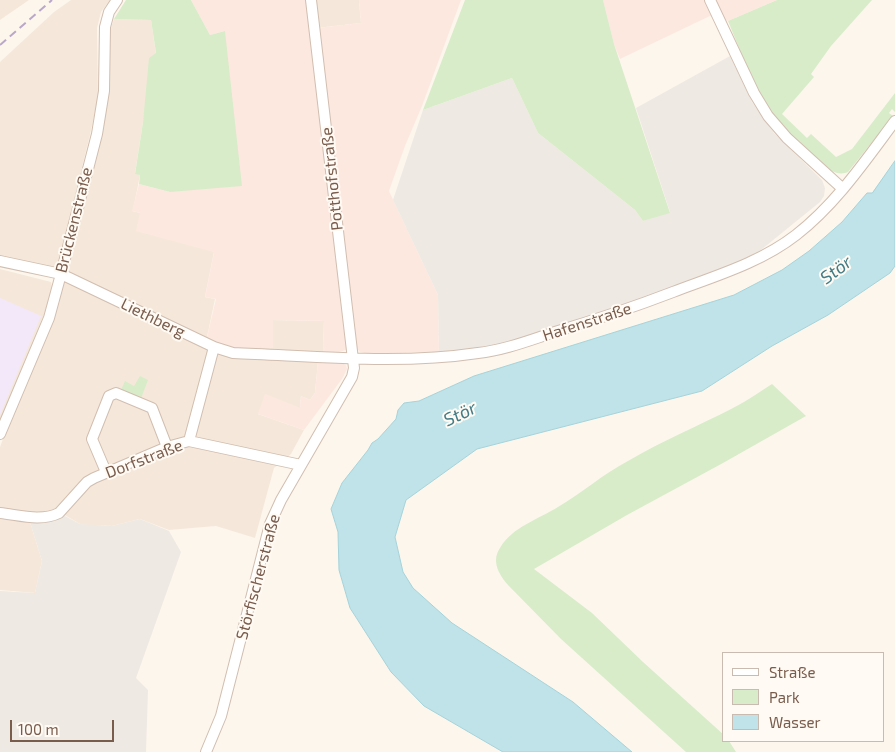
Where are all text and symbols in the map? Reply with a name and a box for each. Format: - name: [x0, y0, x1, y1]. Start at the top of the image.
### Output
- street label: Potthofstraße: [317, 126, 347, 232]
- street label: Brückenstraße: [52, 165, 96, 275]
- water label: Stör: [816, 251, 856, 289]
- street label: Liethberg: [118, 294, 188, 342]
- street label: Hafenstraße: [540, 299, 634, 345]
- water label: Stör: [440, 397, 480, 431]
- street label: Dorfstraße: [103, 436, 185, 482]
- street label: Störfischerstraße: [232, 512, 284, 642]
- legend: [722, 652, 885, 742]
- text: Straße: [769, 663, 815, 681]
- text: Park: [769, 688, 800, 706]
- scale bar: [12, 710, 116, 742]
- text: Wasser: [769, 713, 821, 731]
- text: 100 m: [18, 720, 59, 738]

